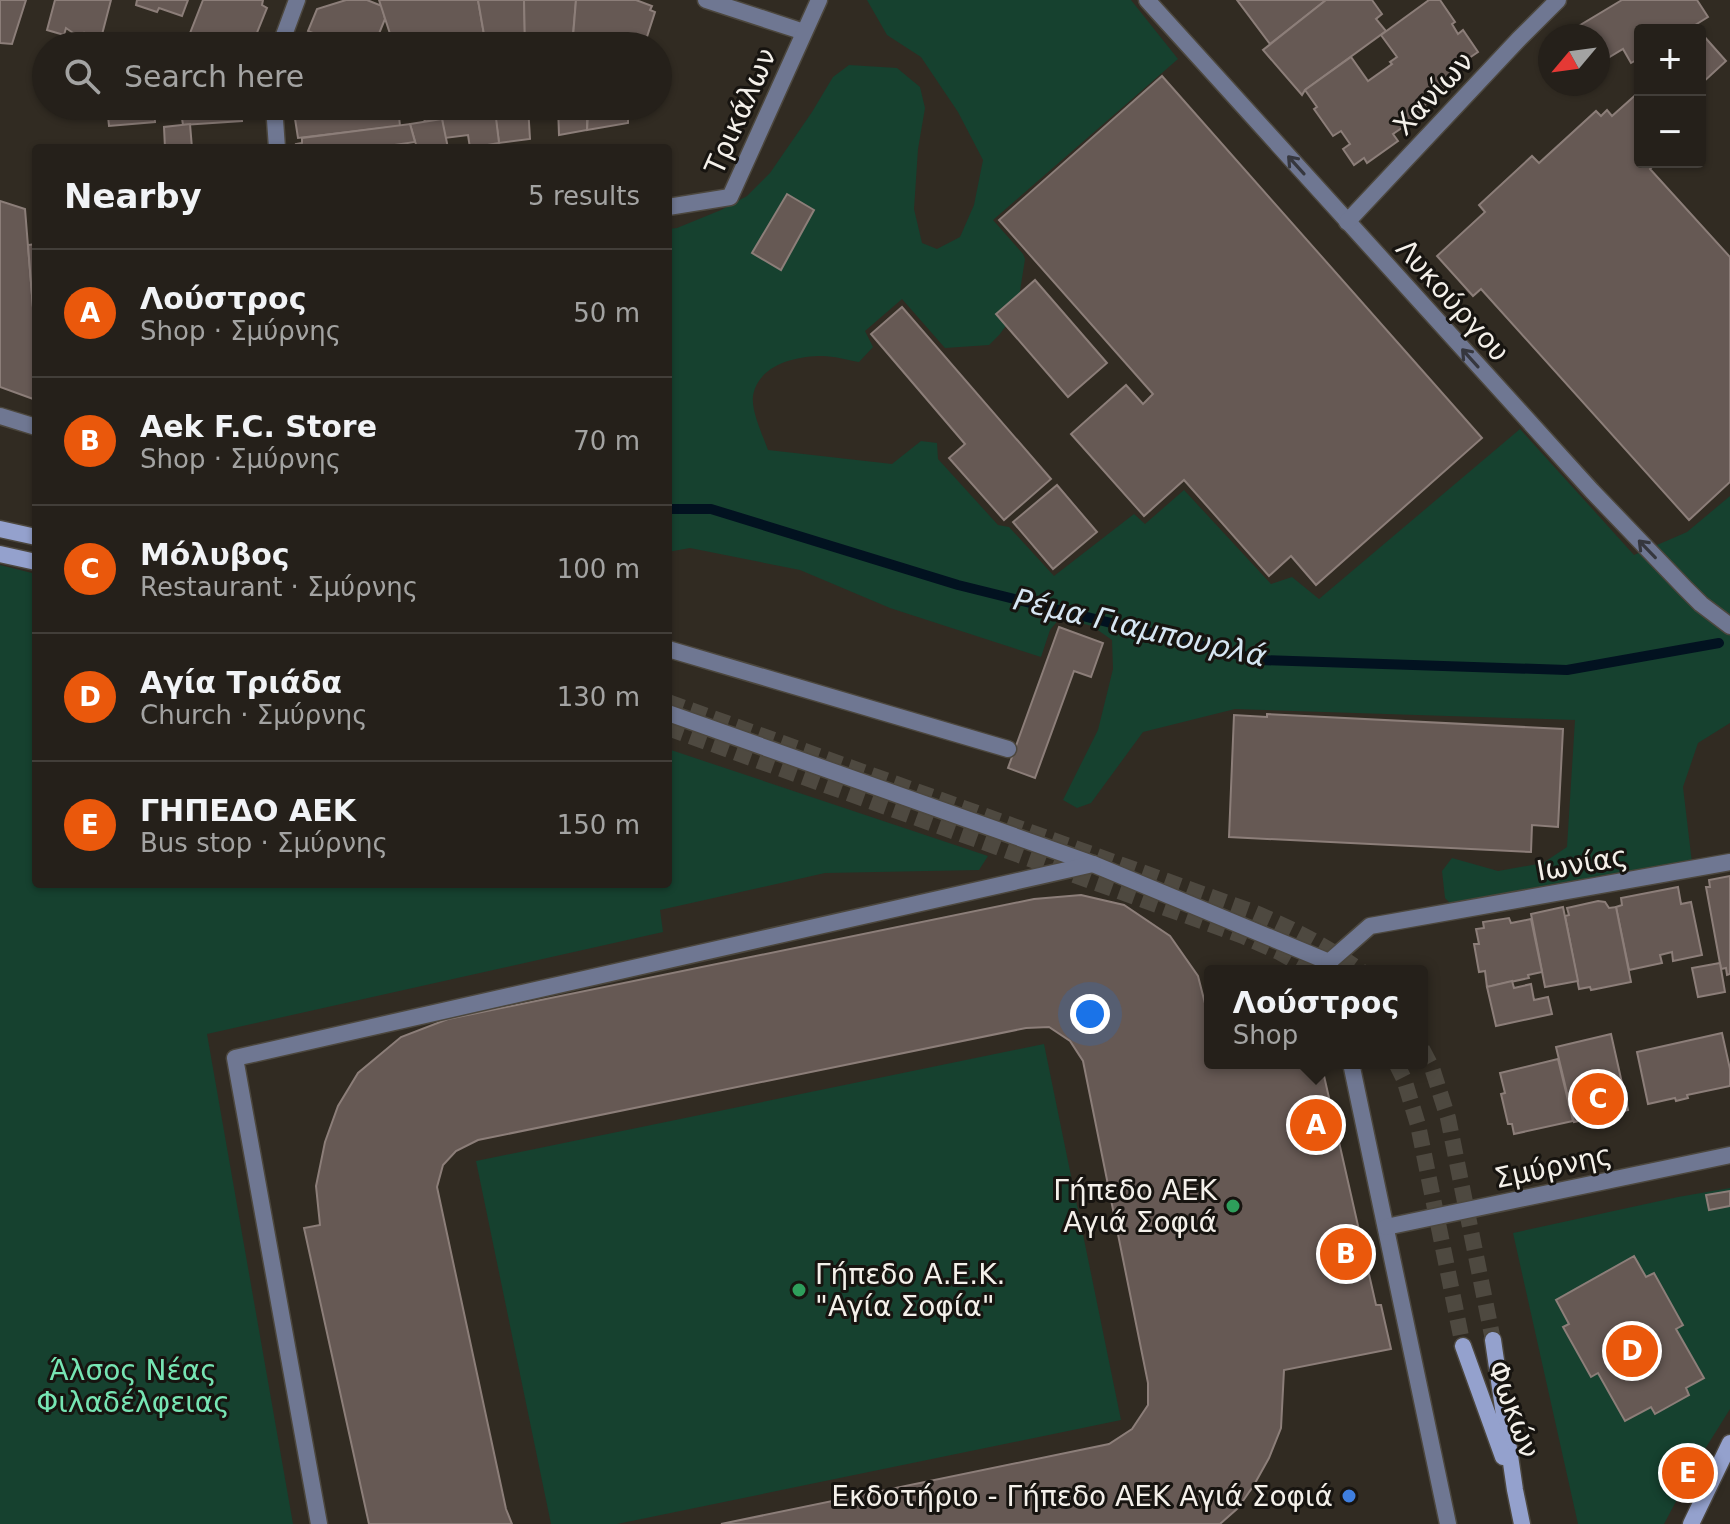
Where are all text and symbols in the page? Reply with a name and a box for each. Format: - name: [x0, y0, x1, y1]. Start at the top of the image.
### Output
- north arrow: [1538, 24, 1610, 96]
- map controls: [1634, 24, 1706, 168]
- button: +: [1634, 24, 1706, 96]
- search box: [32, 32, 672, 120]
- street label: Τρικάλων: [698, 43, 783, 180]
- street label: Χανίων: [1387, 45, 1480, 142]
- icon: search: [60, 54, 104, 98]
- text: Search here: [124, 59, 304, 94]
- button: −: [1634, 96, 1706, 168]
- one-way arrow: [1287, 155, 1305, 175]
- text: Nearby: [64, 176, 202, 216]
- text: 5 results: [528, 181, 640, 211]
- street label: Λυκούργου: [1389, 232, 1516, 368]
- text: Λούστρος: [140, 281, 306, 316]
- text: A: [80, 298, 100, 328]
- text: 50 m: [573, 298, 640, 328]
- text: Shop · Σμύρνης: [140, 316, 341, 346]
- one-way arrow: [1462, 348, 1480, 368]
- text: Aek F.C. Store: [140, 409, 377, 444]
- text: B: [80, 426, 100, 456]
- text: 70 m: [573, 426, 640, 456]
- text: Shop · Σμύρνης: [140, 444, 341, 474]
- text: Μόλυβος: [140, 537, 290, 572]
- one-way arrow: [1638, 539, 1656, 559]
- text: C: [80, 554, 100, 584]
- text: 100 m: [557, 554, 640, 584]
- text: Restaurant · Σμύρνης: [140, 572, 418, 602]
- water label: Ρέμα Γιαμπουρλά: [1010, 581, 1270, 674]
- text: Αγία Τριάδα: [140, 665, 342, 700]
- text: D: [79, 682, 101, 712]
- text: 130 m: [557, 682, 640, 712]
- text: Church · Σμύρνης: [140, 700, 368, 730]
- text: ΓΗΠΕΔΟ ΑΕΚ: [140, 793, 356, 828]
- text: E: [81, 810, 99, 840]
- text: 150 m: [557, 810, 640, 840]
- text: Bus stop · Σμύρνης: [140, 828, 388, 858]
- street label: Ιωνίας: [1534, 839, 1630, 888]
- popup: [1204, 965, 1428, 1069]
- text: Λούστρος: [1233, 985, 1399, 1020]
- your location: [1070, 994, 1110, 1034]
- text: Shop: [1233, 1020, 1298, 1050]
- pin: C: [1572, 1069, 1624, 1129]
- pin: A: [1290, 1095, 1342, 1155]
- street label: Σμύρνης: [1491, 1138, 1615, 1195]
- place label: Γήπεδο ΑΕΚ Αγιά Σοφιά: [1053, 1174, 1218, 1239]
- marker: Γήπεδο ΑΕΚ Αγιά Σοφιά: [1224, 1197, 1242, 1215]
- pin: B: [1320, 1224, 1372, 1284]
- place label: Γήπεδο Α.Ε.Κ. "Αγία Σοφία": [815, 1258, 1005, 1323]
- marker: Γήπεδο Α.Ε.Κ. "Αγία Σοφία": [790, 1281, 808, 1299]
- pin: D: [1606, 1321, 1658, 1381]
- park label: Άλσος Νέας Φιλαδέλφειας: [36, 1354, 230, 1419]
- street label: Φωκών: [1481, 1356, 1546, 1462]
- pin: E: [1662, 1443, 1714, 1503]
- place label: Εκδοτήριο - Γήπεδο ΑΕΚ Αγιά Σοφιά: [831, 1480, 1333, 1513]
- marker: Εκδοτήριο - Γήπεδο ΑΕΚ Αγιά Σοφιά: [1340, 1487, 1358, 1505]

